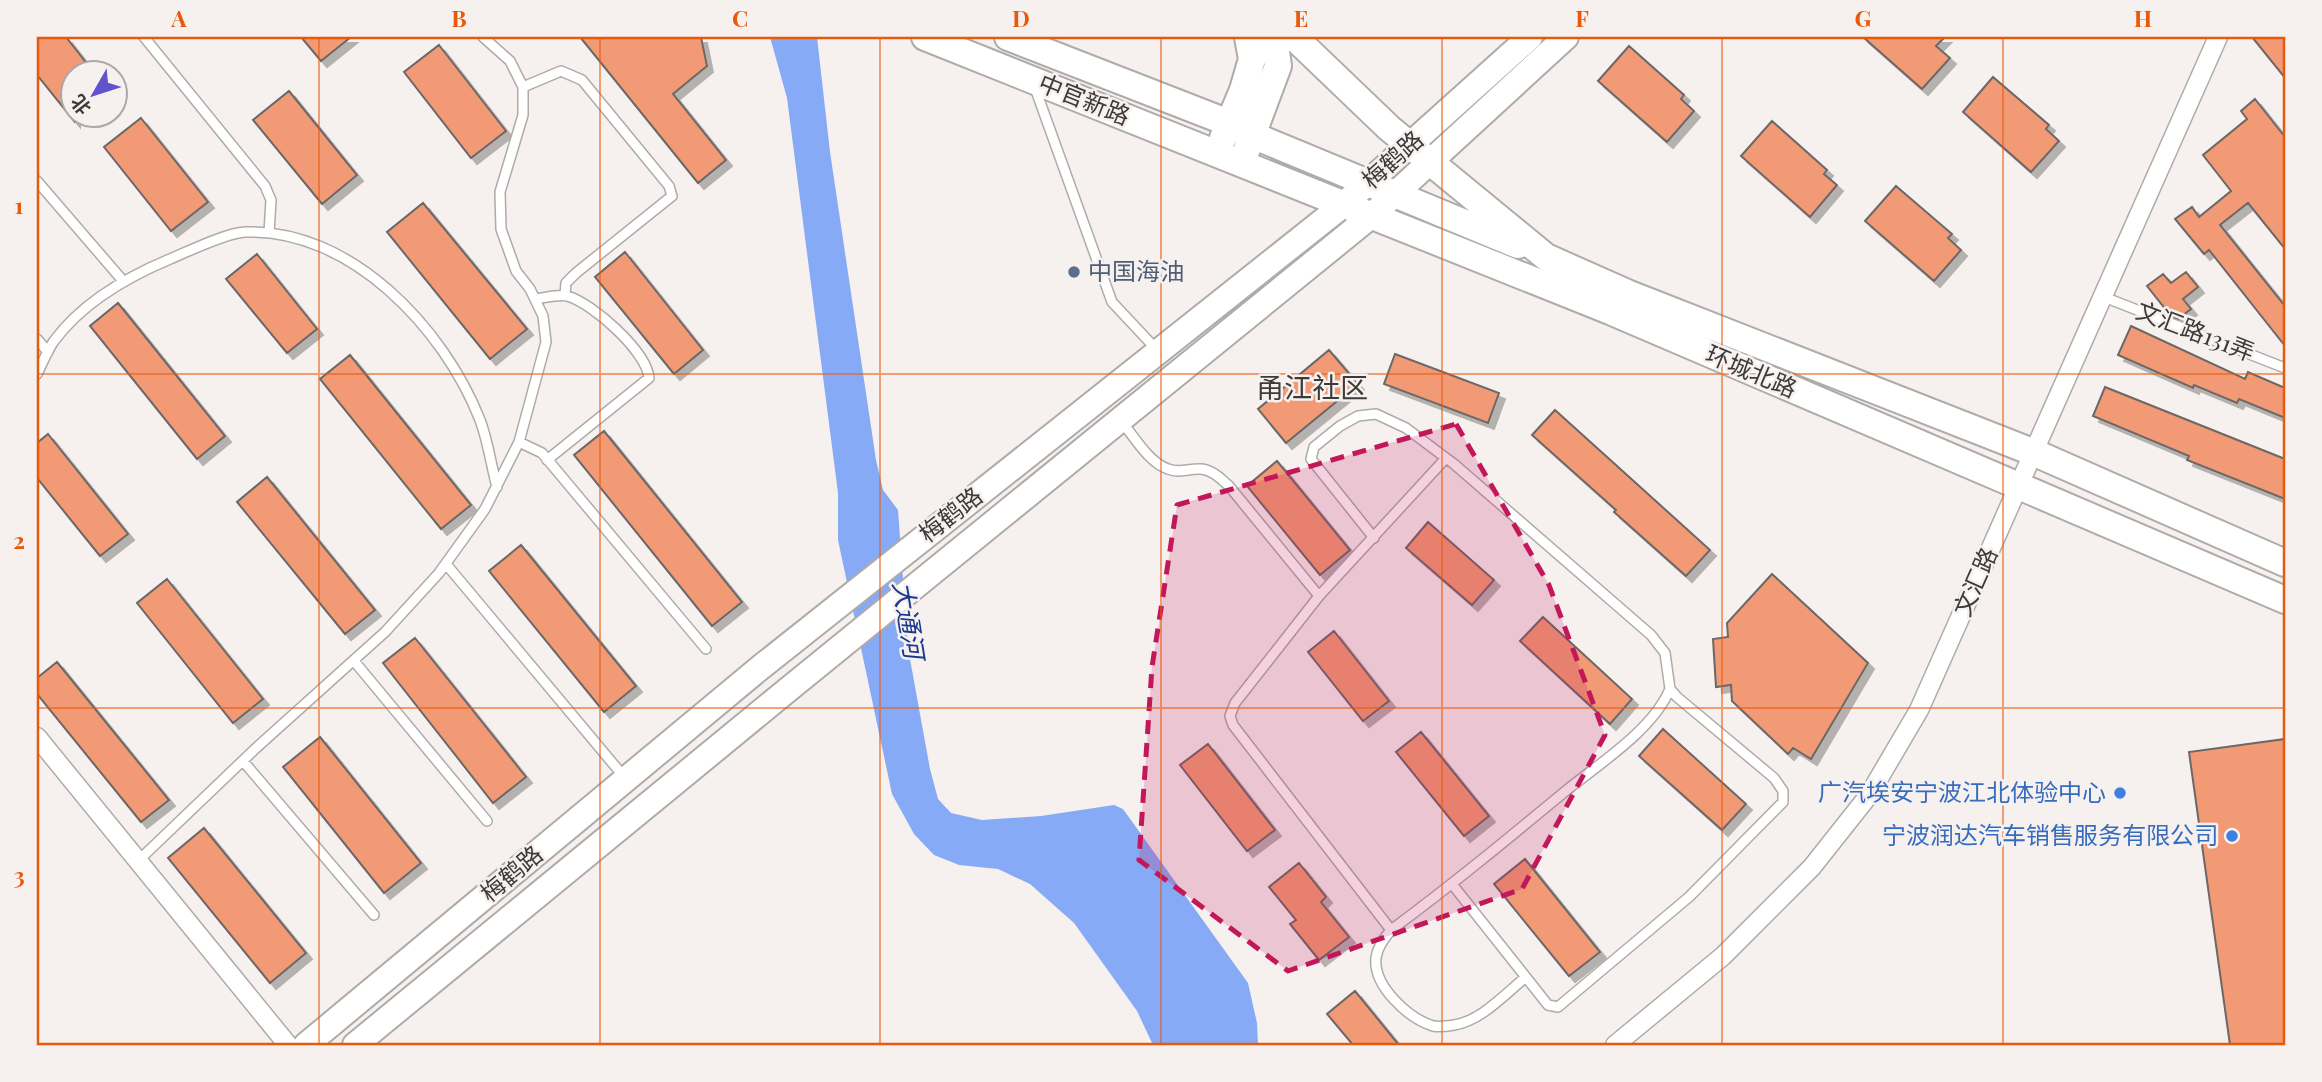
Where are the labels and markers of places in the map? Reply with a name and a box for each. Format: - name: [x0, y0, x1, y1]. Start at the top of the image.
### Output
- place label: 中国海油: [1088, 254, 1184, 286]
- marker: 中国海油: [1066, 264, 1082, 280]
- place label: 广汽埃安宁波江北体验中心: [1818, 775, 2106, 807]
- marker: 广汽埃安宁波江北体验中心: [2112, 785, 2128, 801]
- place label: 宁波润达汽车销售服务有限公司: [1882, 818, 2218, 850]
- marker: 宁波润达汽车销售服务有限公司: [2224, 828, 2240, 844]

